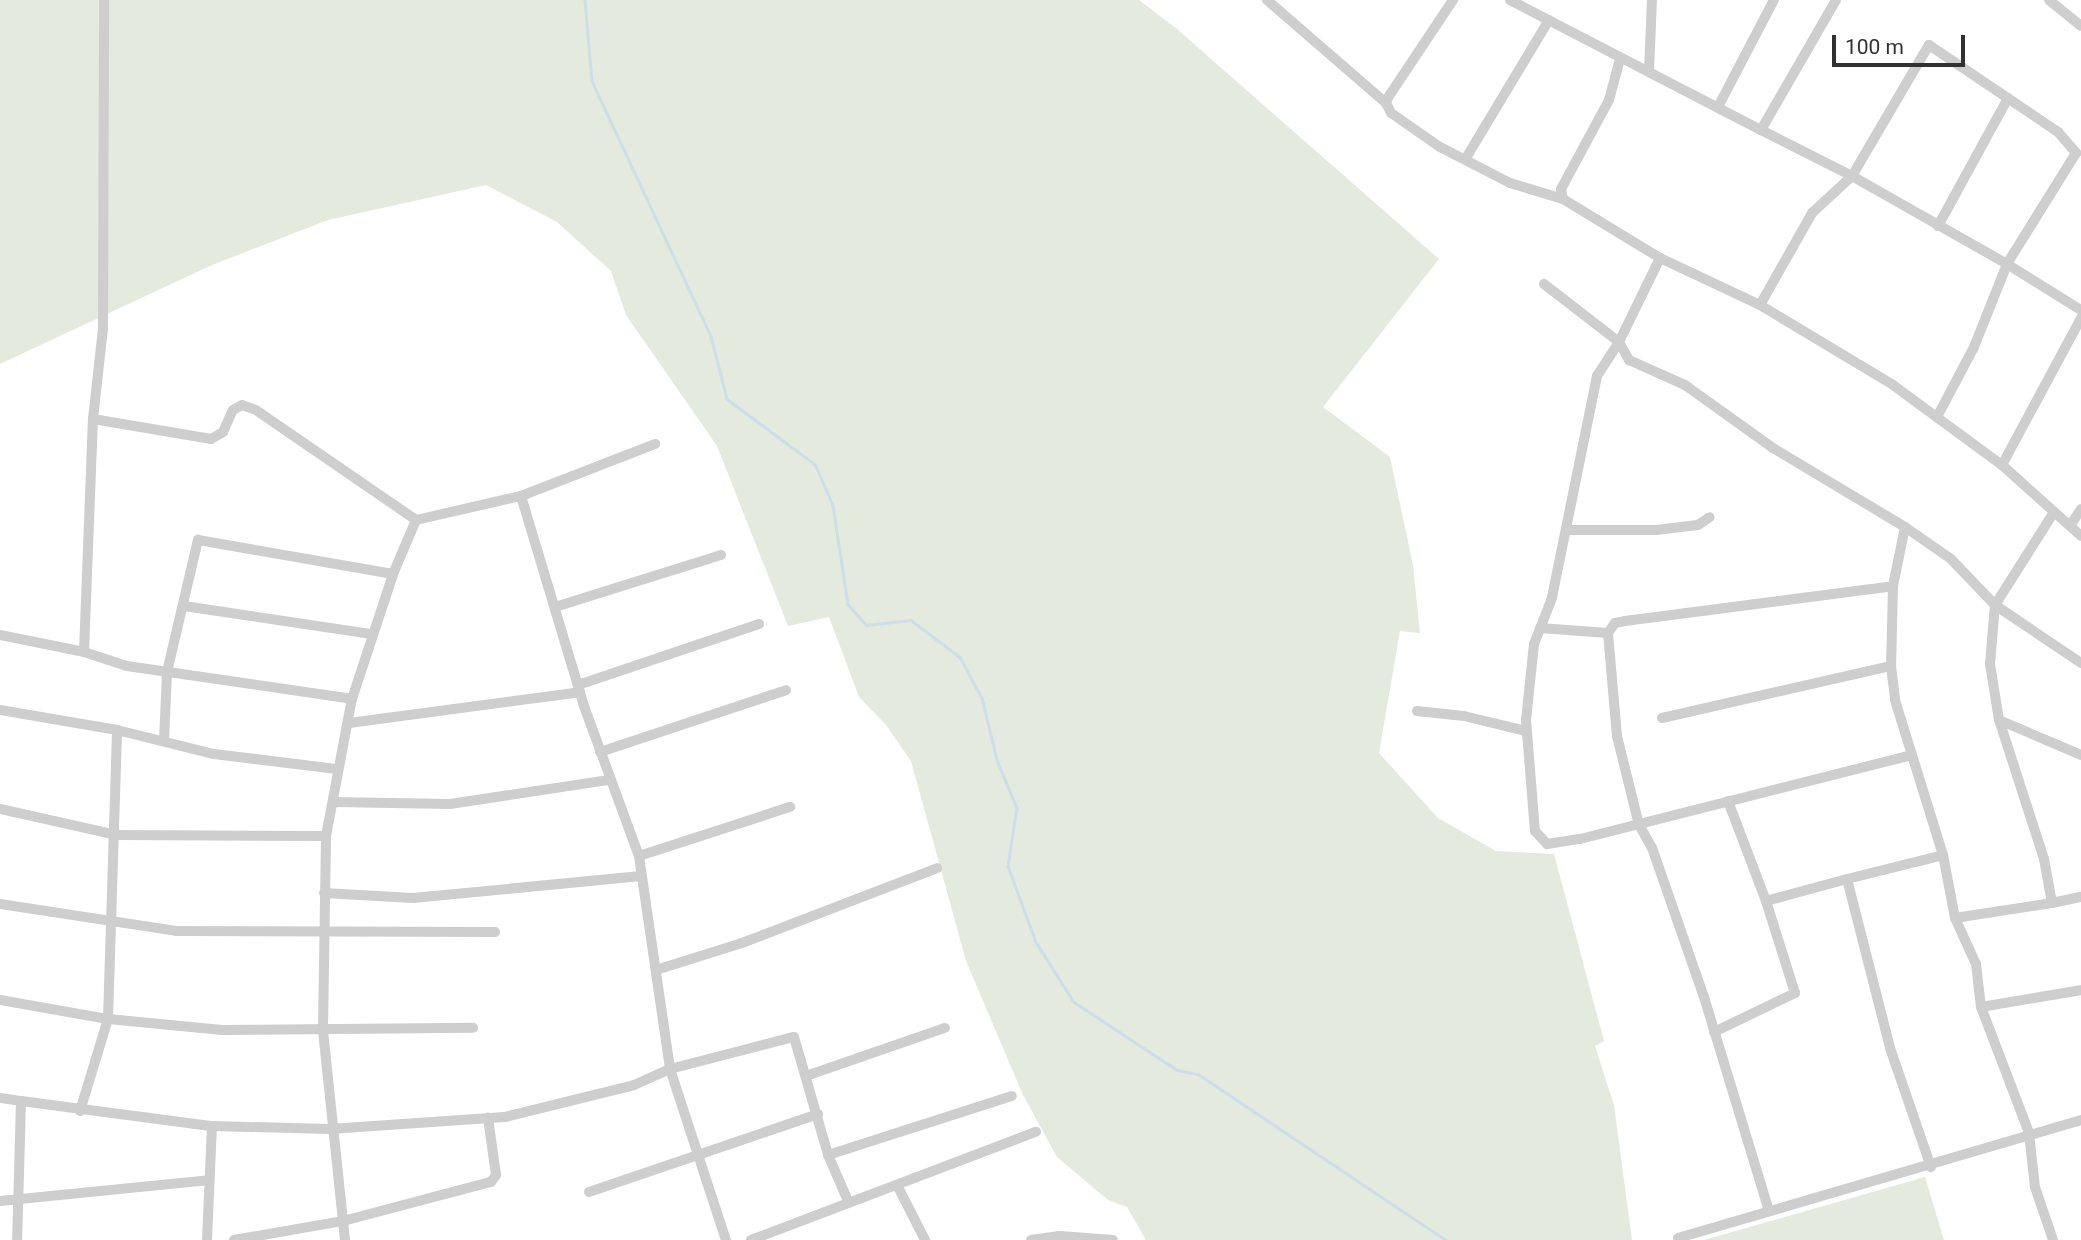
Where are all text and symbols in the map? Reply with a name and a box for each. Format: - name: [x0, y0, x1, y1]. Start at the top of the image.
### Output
- scale bar: [1836, 21, 1969, 65]
- text: 100 m: [1845, 35, 1904, 59]

